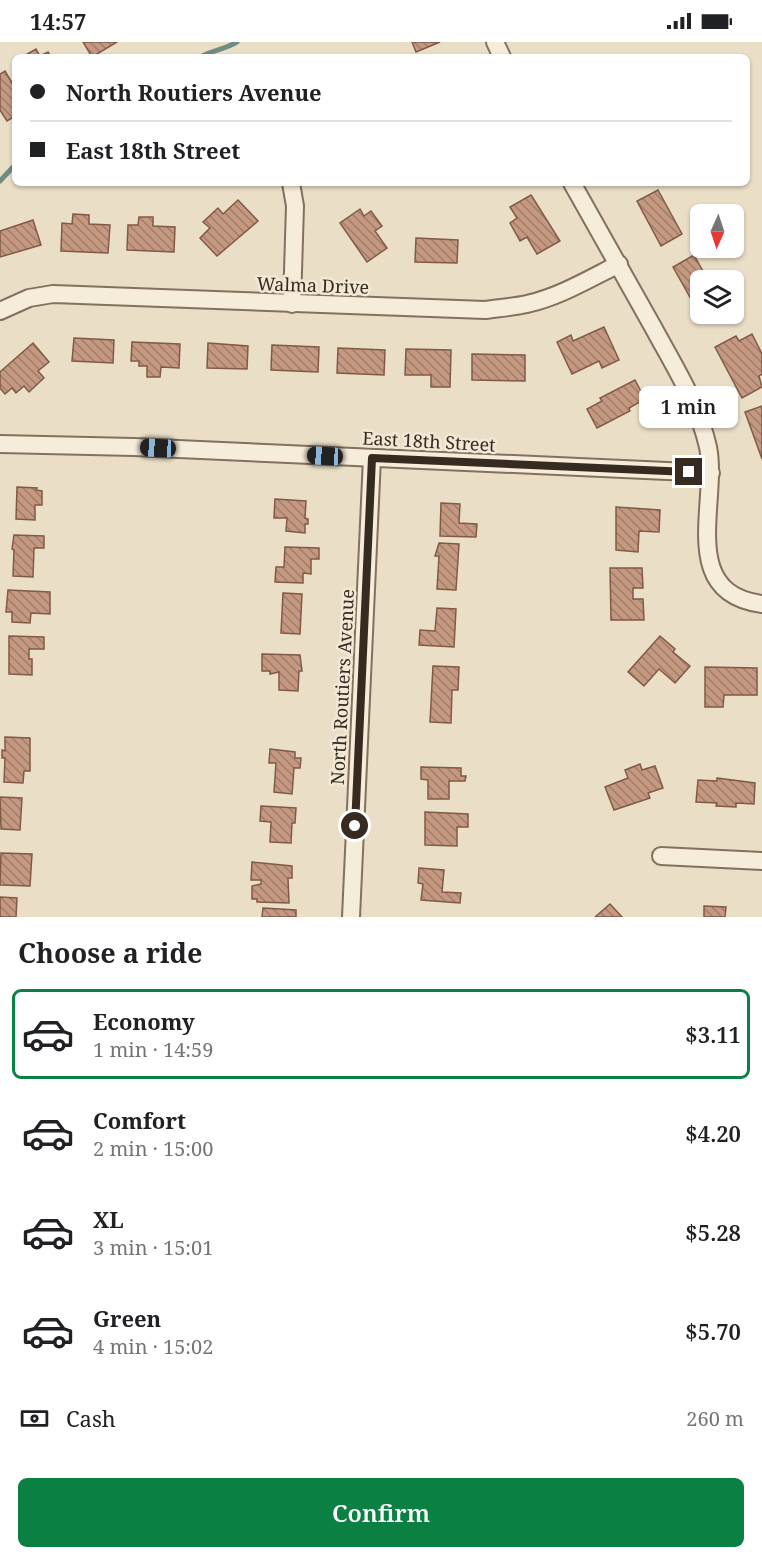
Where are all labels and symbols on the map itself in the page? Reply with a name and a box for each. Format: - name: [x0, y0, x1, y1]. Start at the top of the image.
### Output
- north arrow: [690, 204, 744, 258]
- street label: Walma Drive: [256, 271, 370, 299]
- callout: 1 min: [640, 385, 738, 427]
- street label: East 18th Street: [362, 426, 496, 456]
- car: [140, 438, 176, 458]
- car: [307, 446, 343, 466]
- route end: [675, 458, 702, 485]
- street label: North Routiers Avenue: [325, 588, 359, 786]
- route start: [341, 812, 368, 839]

